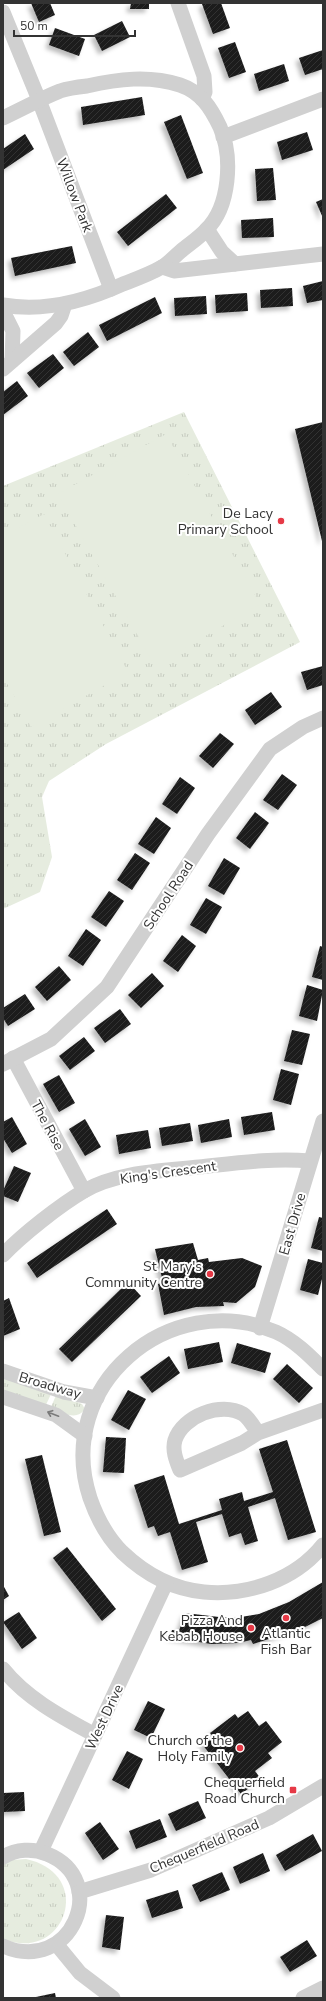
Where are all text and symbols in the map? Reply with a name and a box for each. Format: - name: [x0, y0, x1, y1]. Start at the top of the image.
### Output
- scale bar: [14, 12, 135, 38]
- text: 50 m: [20, 18, 48, 34]
- street label: Willow Park: [52, 155, 98, 236]
- place label: De Lacy Primary School: [178, 504, 274, 539]
- marker: De Lacy Primary School: [276, 516, 286, 526]
- street label: School Road: [139, 857, 198, 934]
- street label: The Rise: [26, 1097, 69, 1154]
- street label: King's Crescent: [119, 1156, 217, 1189]
- street label: East Drive: [275, 1191, 310, 1257]
- place label: St Mary's Community Centre: [85, 1257, 202, 1292]
- marker: St Mary's Community Centre: [205, 1269, 215, 1279]
- street label: Broadway: [17, 1368, 84, 1404]
- one-way arrow: [48, 1410, 60, 1418]
- place label: Pizza And Kebab House: [159, 1611, 243, 1646]
- marker: Atlantic Fish Bar: [281, 1613, 291, 1623]
- marker: Pizza And Kebab House: [246, 1623, 256, 1633]
- place label: Atlantic Fish Bar: [260, 1624, 312, 1659]
- street label: West Drive: [81, 1681, 128, 1753]
- place label: Church of the Holy Family: [148, 1731, 233, 1766]
- marker: Church of the Holy Family: [235, 1743, 245, 1753]
- place label: Chequerfield Road Church: [204, 1773, 285, 1808]
- marker: Chequerfield Road Church: [288, 1785, 298, 1795]
- street label: Chequerfield Road: [146, 1815, 262, 1878]

